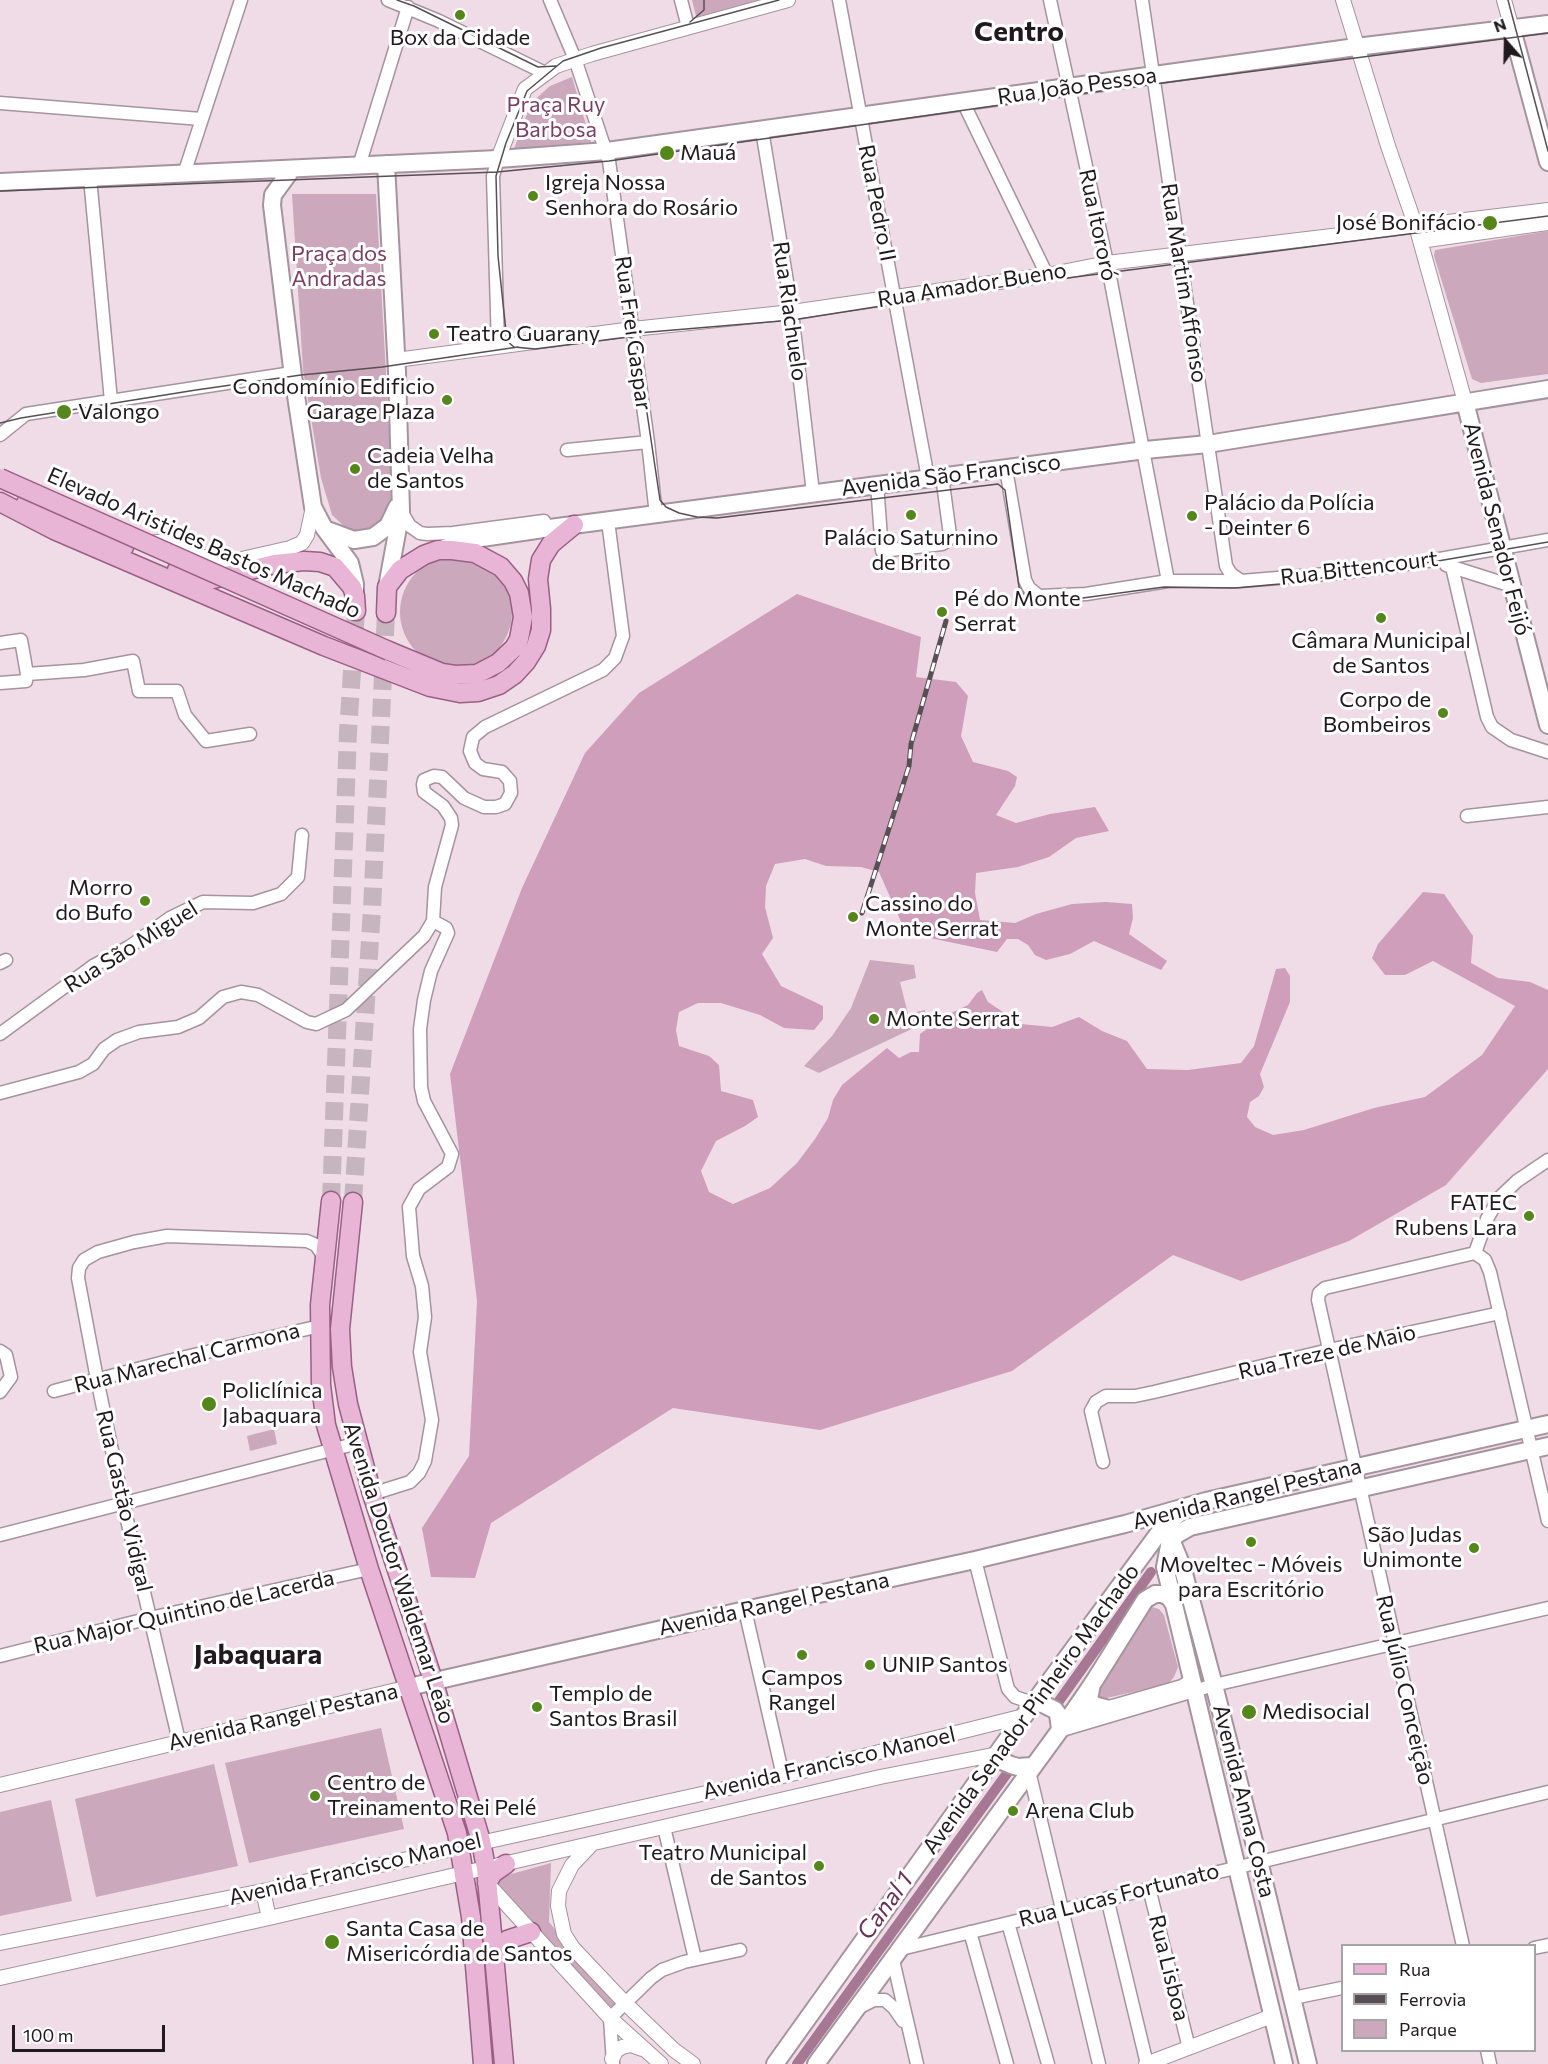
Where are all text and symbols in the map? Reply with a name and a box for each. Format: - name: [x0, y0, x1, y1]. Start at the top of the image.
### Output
- marker: Box da Cidade: [453, 8, 467, 22]
- north arrow: [1476, 12, 1536, 72]
- text: N: [1491, 14, 1509, 36]
- district label: Centro: [974, 15, 1064, 49]
- place label: Box da Cidade: [390, 25, 530, 51]
- street label: Rua João Pessoa: [996, 62, 1158, 110]
- park label: Praça Ruy Barbosa: [507, 92, 605, 144]
- place label: Mauá: [680, 140, 736, 166]
- street label: Rua Pedro II: [853, 142, 901, 264]
- marker: Mauá: [658, 144, 676, 162]
- street label: Rua Itororó: [1073, 167, 1123, 283]
- place label: Igreja Nossa Senhora do Rosário: [545, 170, 738, 222]
- street label: Rua Martim Affonso: [1155, 181, 1213, 385]
- marker: Igreja Nossa Senhora do Rosário: [526, 189, 540, 203]
- place label: José Bonifácio: [1336, 210, 1476, 236]
- marker: José Bonifácio: [1481, 214, 1499, 232]
- street label: Rua Riachuelo: [767, 240, 813, 382]
- park label: Praça dos Andradas: [291, 241, 387, 292]
- street label: Rua Frei Gaspar: [609, 254, 657, 412]
- street label: Rua Amador Bueno: [876, 257, 1068, 313]
- place label: Teatro Guarany: [446, 321, 600, 347]
- marker: Teatro Guarany: [427, 327, 441, 341]
- place label: Condomínio Edificio Garage Plaza: [232, 374, 435, 426]
- marker: Condomínio Edificio Garage Plaza: [440, 393, 454, 407]
- place label: Valongo: [78, 399, 160, 425]
- marker: Valongo: [55, 403, 73, 421]
- street label: Avenida Senador Feijó: [1458, 419, 1536, 639]
- place label: Cadeia Velha de Santos: [367, 443, 494, 494]
- street label: Avenida São Francisco: [840, 448, 1062, 502]
- street label: Elevado Aristides Bastos Machado: [43, 462, 365, 624]
- marker: Cadeia Velha de Santos: [348, 462, 362, 476]
- place label: Palácio da Polícia - Deinter 6: [1204, 490, 1374, 542]
- marker: Palácio Saturnino de Brito: [904, 508, 918, 522]
- marker: Palácio da Polícia - Deinter 6: [1185, 509, 1199, 523]
- place label: Palácio Saturnino de Brito: [824, 525, 998, 576]
- street label: Rua Bittencourt: [1279, 545, 1439, 591]
- place label: Pé do Monte Serrat: [954, 586, 1081, 638]
- marker: Pé do Monte Serrat: [935, 605, 949, 619]
- marker: Câmara Municipal de Santos: [1374, 611, 1388, 625]
- place label: Câmara Municipal de Santos: [1291, 628, 1471, 680]
- place label: Corpo de Bombeiros: [1323, 687, 1431, 738]
- marker: Corpo de Bombeiros: [1436, 706, 1450, 720]
- place label: Morro do Bufo: [55, 875, 133, 926]
- place label: Cassino do Monte Serrat: [865, 891, 999, 942]
- marker: Morro do Bufo: [138, 894, 152, 908]
- street label: Rua São Miguel: [59, 895, 203, 999]
- marker: Cassino do Monte Serrat: [846, 910, 860, 924]
- place label: Monte Serrat: [886, 1006, 1020, 1032]
- marker: Monte Serrat: [867, 1012, 881, 1026]
- place label: FATEC Rubens Lara: [1394, 1190, 1517, 1242]
- marker: FATEC Rubens Lara: [1522, 1209, 1536, 1223]
- street label: Rua Marechal Carmona: [71, 1317, 303, 1399]
- street label: Rua Treze de Maio: [1236, 1319, 1418, 1385]
- place label: Policlínica Jabaquara: [222, 1378, 323, 1430]
- marker: Policlínica Jabaquara: [200, 1395, 218, 1413]
- street label: Rua Gastão Vidigal: [90, 1407, 158, 1595]
- street label: Avenida Doutor Waldemar Leão: [338, 1419, 460, 1727]
- street label: Avenida Rangel Pestana: [1130, 1453, 1364, 1535]
- place label: São Judas Unimonte: [1362, 1522, 1462, 1574]
- marker: Moveltec - Móveis para Escritório: [1244, 1535, 1258, 1549]
- marker: São Judas Unimonte: [1467, 1541, 1481, 1555]
- place label: Moveltec - Móveis para Escritório: [1160, 1552, 1342, 1604]
- street label: Avenida Senador Pinheiro Machado: [917, 1559, 1145, 1859]
- street label: Rua Major Quintino de Lacerda: [31, 1565, 337, 1659]
- street label: Avenida Rangel Pestana: [656, 1567, 892, 1641]
- street label: Rua Júlio Conceição: [1370, 1592, 1440, 1788]
- district label: Jabaquara: [194, 1638, 322, 1672]
- marker: Campos Rangel: [795, 1648, 809, 1662]
- place label: UNIP Santos: [882, 1652, 1008, 1678]
- marker: UNIP Santos: [863, 1658, 877, 1672]
- place label: Campos Rangel: [761, 1665, 843, 1717]
- street label: Avenida Rangel Pestana: [166, 1678, 400, 1756]
- place label: Templo de Santos Brasil: [549, 1681, 678, 1732]
- place label: Medisocial: [1262, 1699, 1370, 1725]
- marker: Templo de Santos Brasil: [530, 1700, 544, 1714]
- street label: Avenida Anna Costa: [1207, 1702, 1281, 1900]
- marker: Medisocial: [1240, 1703, 1258, 1721]
- street label: Avenida Francisco Manoel: [700, 1721, 958, 1805]
- place label: Centro de Treinamento Rei Pelé: [327, 1770, 536, 1822]
- marker: Centro de Treinamento Rei Pelé: [308, 1789, 322, 1803]
- place label: Arena Club: [1025, 1798, 1134, 1824]
- marker: Arena Club: [1006, 1804, 1020, 1818]
- street label: Avenida Francisco Manoel: [226, 1827, 484, 1911]
- place label: Teatro Municipal de Santos: [639, 1840, 807, 1892]
- street label: Rua Lucas Fortunato: [1016, 1857, 1222, 1933]
- marker: Teatro Municipal de Santos: [812, 1859, 826, 1873]
- water label: Canal 1: [851, 1867, 919, 1945]
- street label: Rua Lisboa: [1143, 1912, 1195, 2024]
- place label: Santa Casa de Misericórdia de Santos: [346, 1916, 573, 1968]
- marker: Santa Casa de Misericórdia de Santos: [323, 1933, 341, 1951]
- legend: [1341, 1944, 1536, 2052]
- text: Rua: [1399, 1958, 1430, 1980]
- text: Ferrovia: [1399, 1988, 1466, 2010]
- scale bar: [15, 2013, 168, 2051]
- text: Parque: [1399, 2018, 1457, 2040]
- text: 100 m: [23, 2024, 73, 2046]

